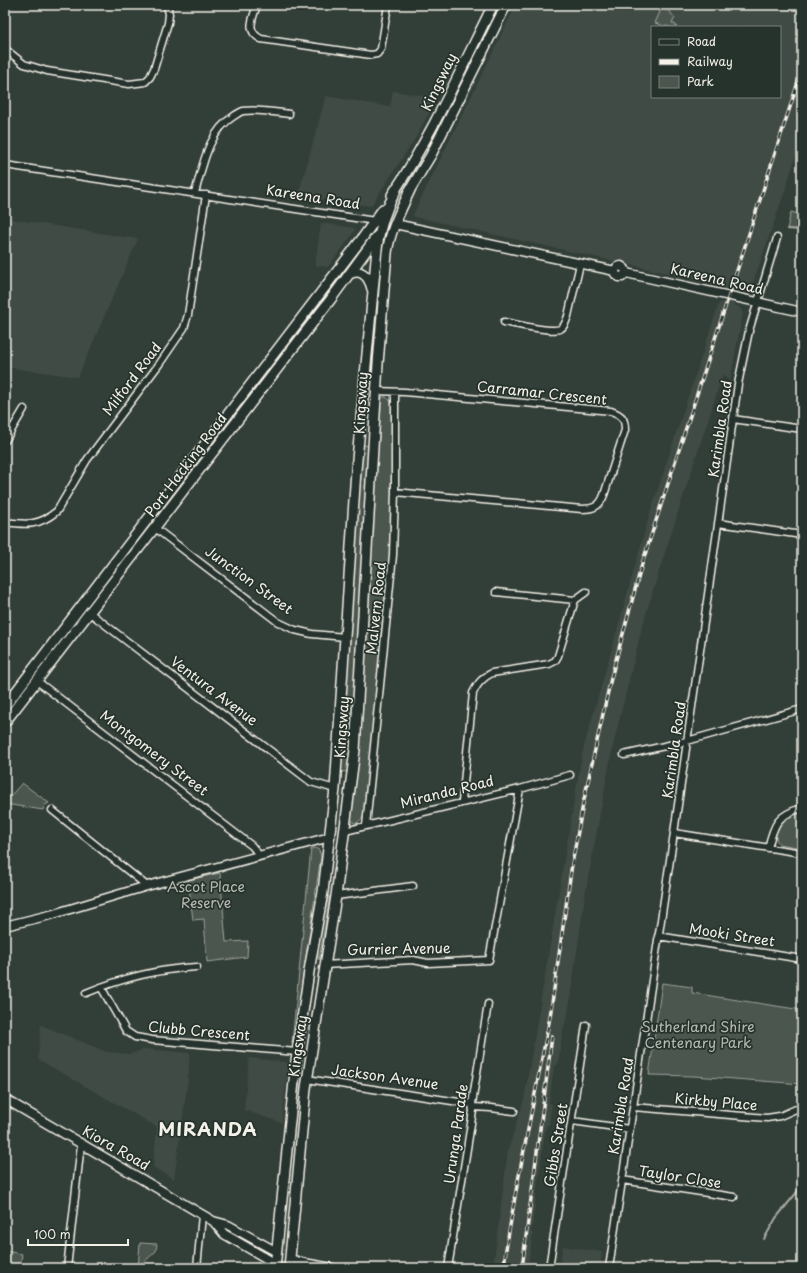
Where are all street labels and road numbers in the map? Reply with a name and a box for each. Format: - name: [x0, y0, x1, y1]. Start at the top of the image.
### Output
- street label: Kingsway: [415, 49, 462, 114]
- street label: Kareena Road: [265, 179, 362, 214]
- street label: Kareena Road: [669, 258, 766, 299]
- street label: Milford Road: [97, 338, 166, 420]
- street label: Kingsway: [348, 371, 373, 435]
- street label: Carramar Crescent: [476, 375, 608, 410]
- street label: Karimbla Road: [702, 379, 737, 479]
- street label: Port Hacking Road: [140, 408, 232, 521]
- street label: Junction Street: [201, 541, 298, 619]
- street label: Malvern Road: [360, 561, 391, 655]
- street label: Ventura Avenue: [166, 651, 263, 731]
- street label: Kingsway: [329, 695, 354, 759]
- street label: Karimbla Road: [656, 700, 691, 800]
- street label: Montgomery Street: [96, 705, 213, 801]
- street label: Miranda Road: [398, 770, 496, 813]
- street label: Mooki Street: [688, 917, 777, 952]
- street label: Gurrier Avenue: [347, 937, 451, 960]
- street label: Kingsway: [283, 1014, 312, 1078]
- street label: Clubb Crescent: [147, 1016, 251, 1045]
- street label: Karimbla Road: [602, 1056, 639, 1156]
- street label: Jackson Avenue: [330, 1059, 440, 1094]
- street label: Urunga Parade: [438, 1083, 473, 1185]
- street label: Kirkby Place: [674, 1087, 758, 1116]
- street label: Gibbs Street: [539, 1101, 573, 1188]
- street label: Kiora Road: [79, 1120, 154, 1175]
- street label: Taylor Close: [637, 1160, 723, 1193]

